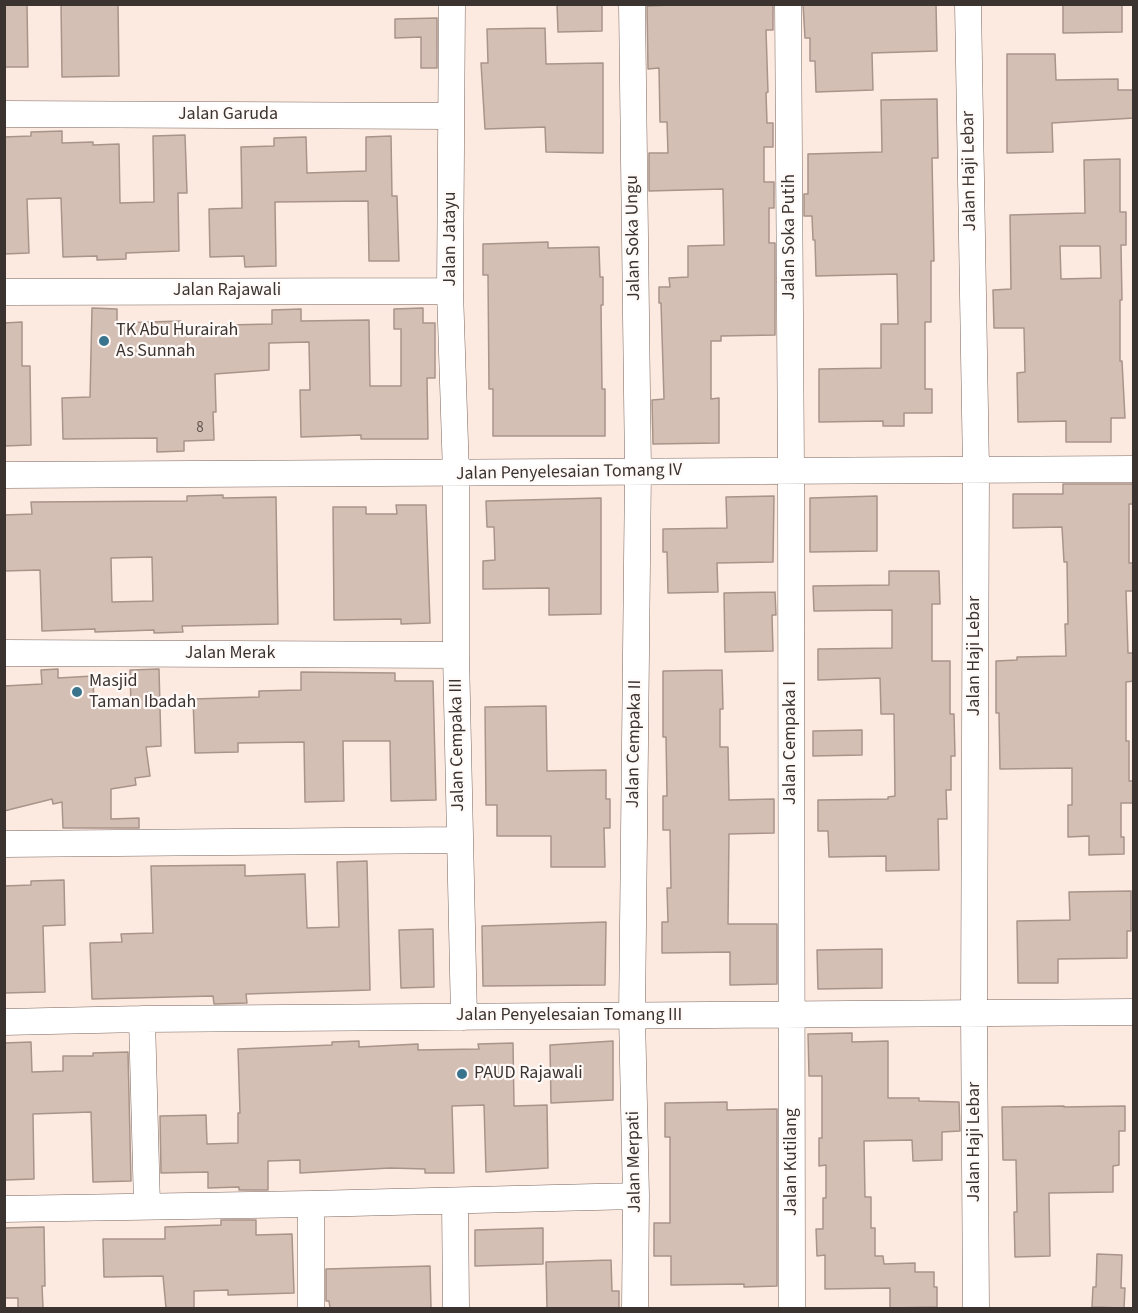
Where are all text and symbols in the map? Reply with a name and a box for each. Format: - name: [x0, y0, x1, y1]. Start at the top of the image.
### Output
- street label: Jalan Garuda: [178, 104, 278, 126]
- street label: Jalan Haji Lebar: [958, 111, 982, 231]
- street label: Jalan Soka Putih: [779, 174, 801, 300]
- street label: Jalan Soka Ungu: [622, 175, 646, 301]
- street label: Jalan Jatayu: [440, 191, 462, 287]
- street label: Jalan Rajawali: [173, 280, 281, 302]
- place label: TK Abu Hurairah As Sunnah: [116, 320, 238, 362]
- marker: TK Abu Hurairah As Sunnah: [97, 334, 111, 348]
- house number: 8: [196, 420, 204, 438]
- street label: Jalan Penyelesaian Tomang IV: [456, 460, 682, 486]
- street label: Jalan Haji Lebar: [964, 596, 986, 716]
- street label: Jalan Merak: [185, 643, 275, 665]
- place label: Masjid Taman Ibadah: [89, 671, 196, 714]
- street label: Jalan Cempaka III: [446, 678, 470, 812]
- street label: Jalan Cempaka II: [623, 680, 647, 808]
- street label: Jalan Cempaka I: [780, 681, 802, 805]
- marker: Masjid Taman Ibadah: [70, 685, 84, 699]
- street label: Jalan Penyelesaian Tomang III: [456, 1005, 682, 1027]
- place label: PAUD Rajawali: [474, 1063, 583, 1085]
- marker: PAUD Rajawali: [455, 1067, 469, 1081]
- street label: Jalan Haji Lebar: [964, 1082, 986, 1202]
- street label: Jalan Kutilang: [781, 1108, 803, 1216]
- street label: Jalan Merpati: [623, 1111, 647, 1213]

